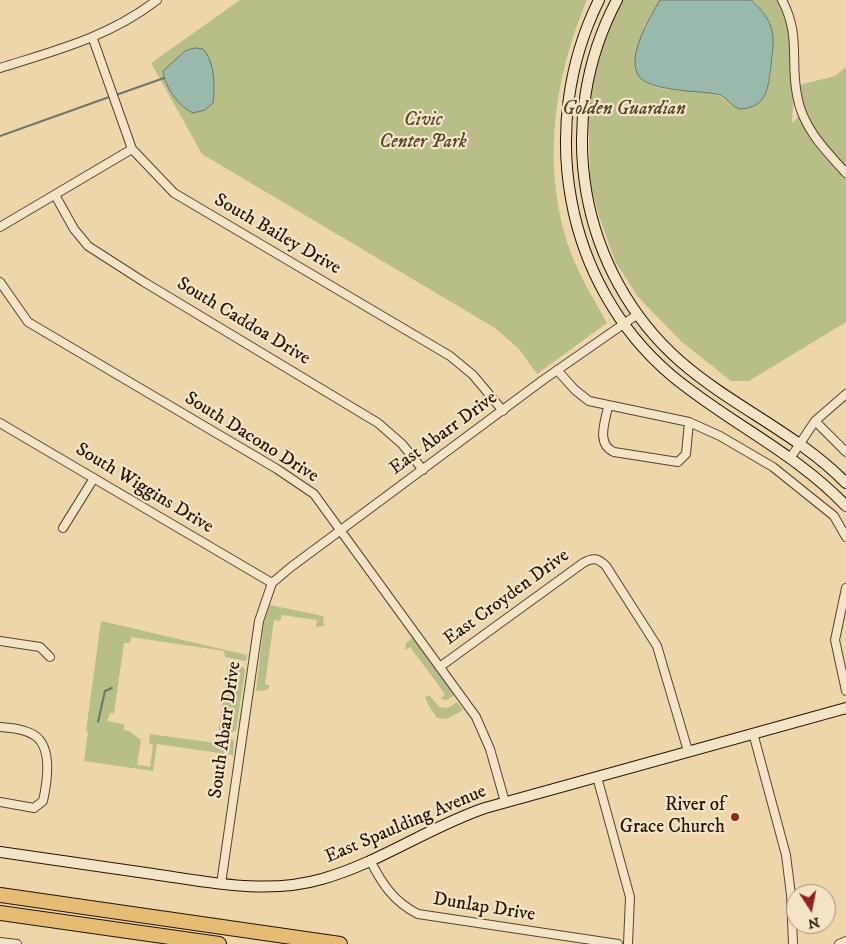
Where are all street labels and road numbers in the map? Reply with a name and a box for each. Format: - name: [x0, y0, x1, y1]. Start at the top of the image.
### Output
- street label: South Bailey Drive: [210, 190, 344, 280]
- street label: South Caddoa Drive: [172, 273, 314, 371]
- street label: East Abarr Drive: [386, 387, 502, 481]
- street label: South Dacono Drive: [180, 388, 322, 488]
- street label: South Wiggins Drive: [71, 439, 217, 539]
- street label: East Croyden Drive: [440, 545, 574, 651]
- street label: South Abarr Drive: [205, 660, 247, 800]
- street label: East Spaulding Avenue: [322, 781, 490, 869]
- street label: Dunlap Drive: [431, 889, 537, 927]

